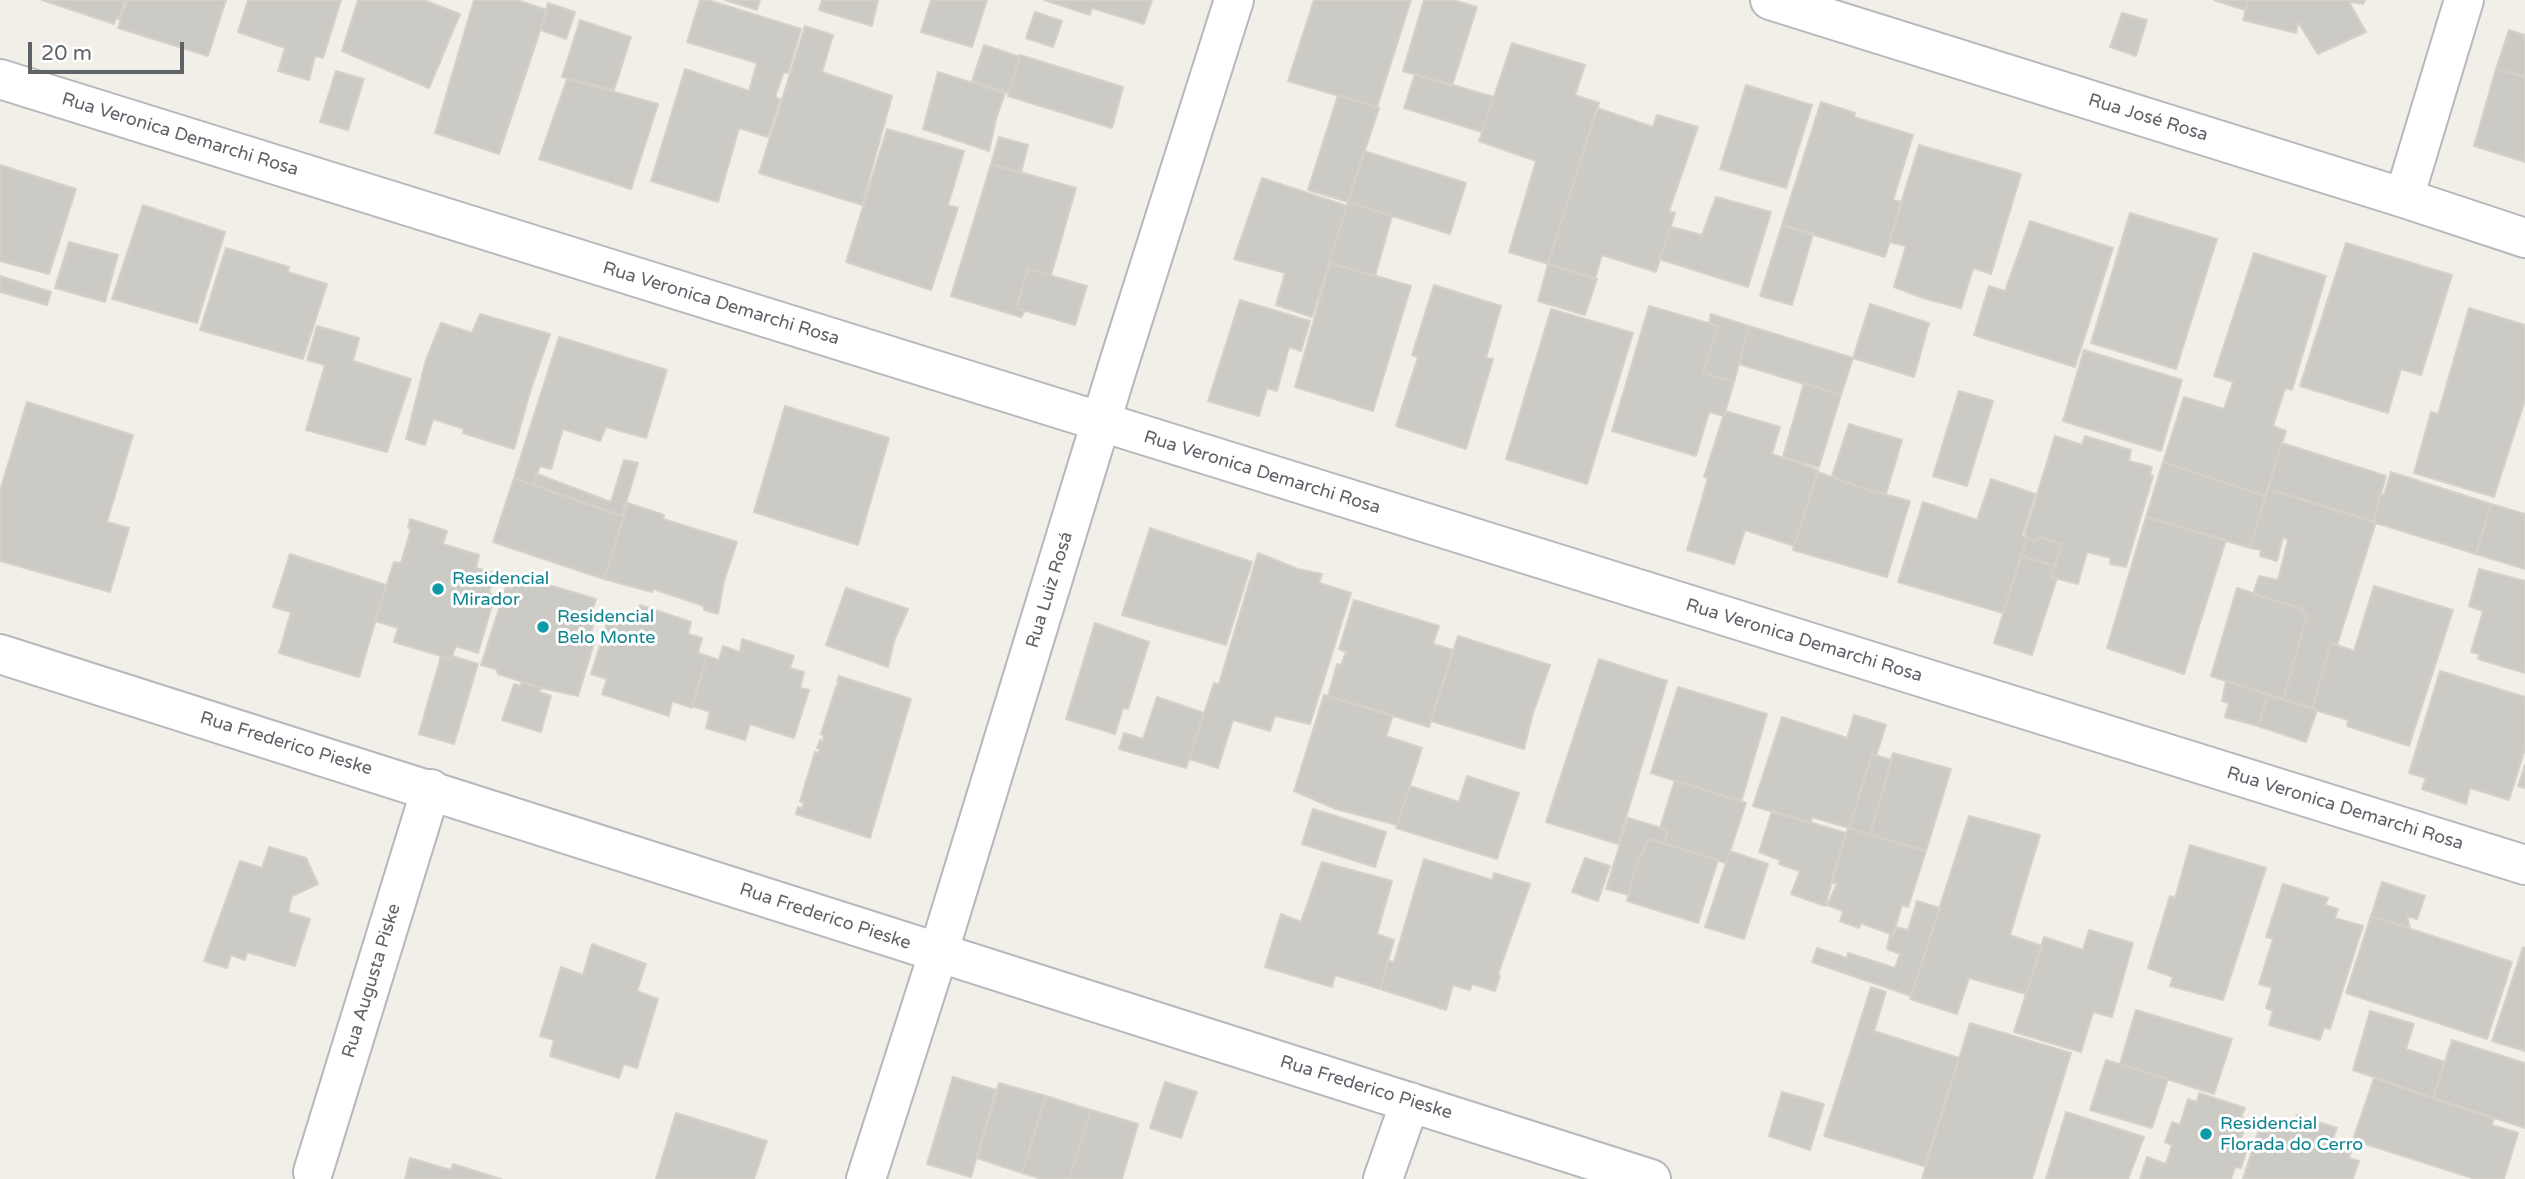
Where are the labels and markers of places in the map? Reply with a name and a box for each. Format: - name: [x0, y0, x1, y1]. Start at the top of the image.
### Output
- place label: Residencial Mirador: [452, 568, 549, 610]
- marker: Residencial Mirador: [430, 581, 446, 597]
- place label: Residencial Belo Monte: [557, 606, 655, 648]
- marker: Residencial Belo Monte: [535, 619, 551, 635]
- place label: Residencial Florada do Cerro: [2220, 1113, 2363, 1156]
- marker: Residencial Florada do Cerro: [2198, 1126, 2214, 1142]

